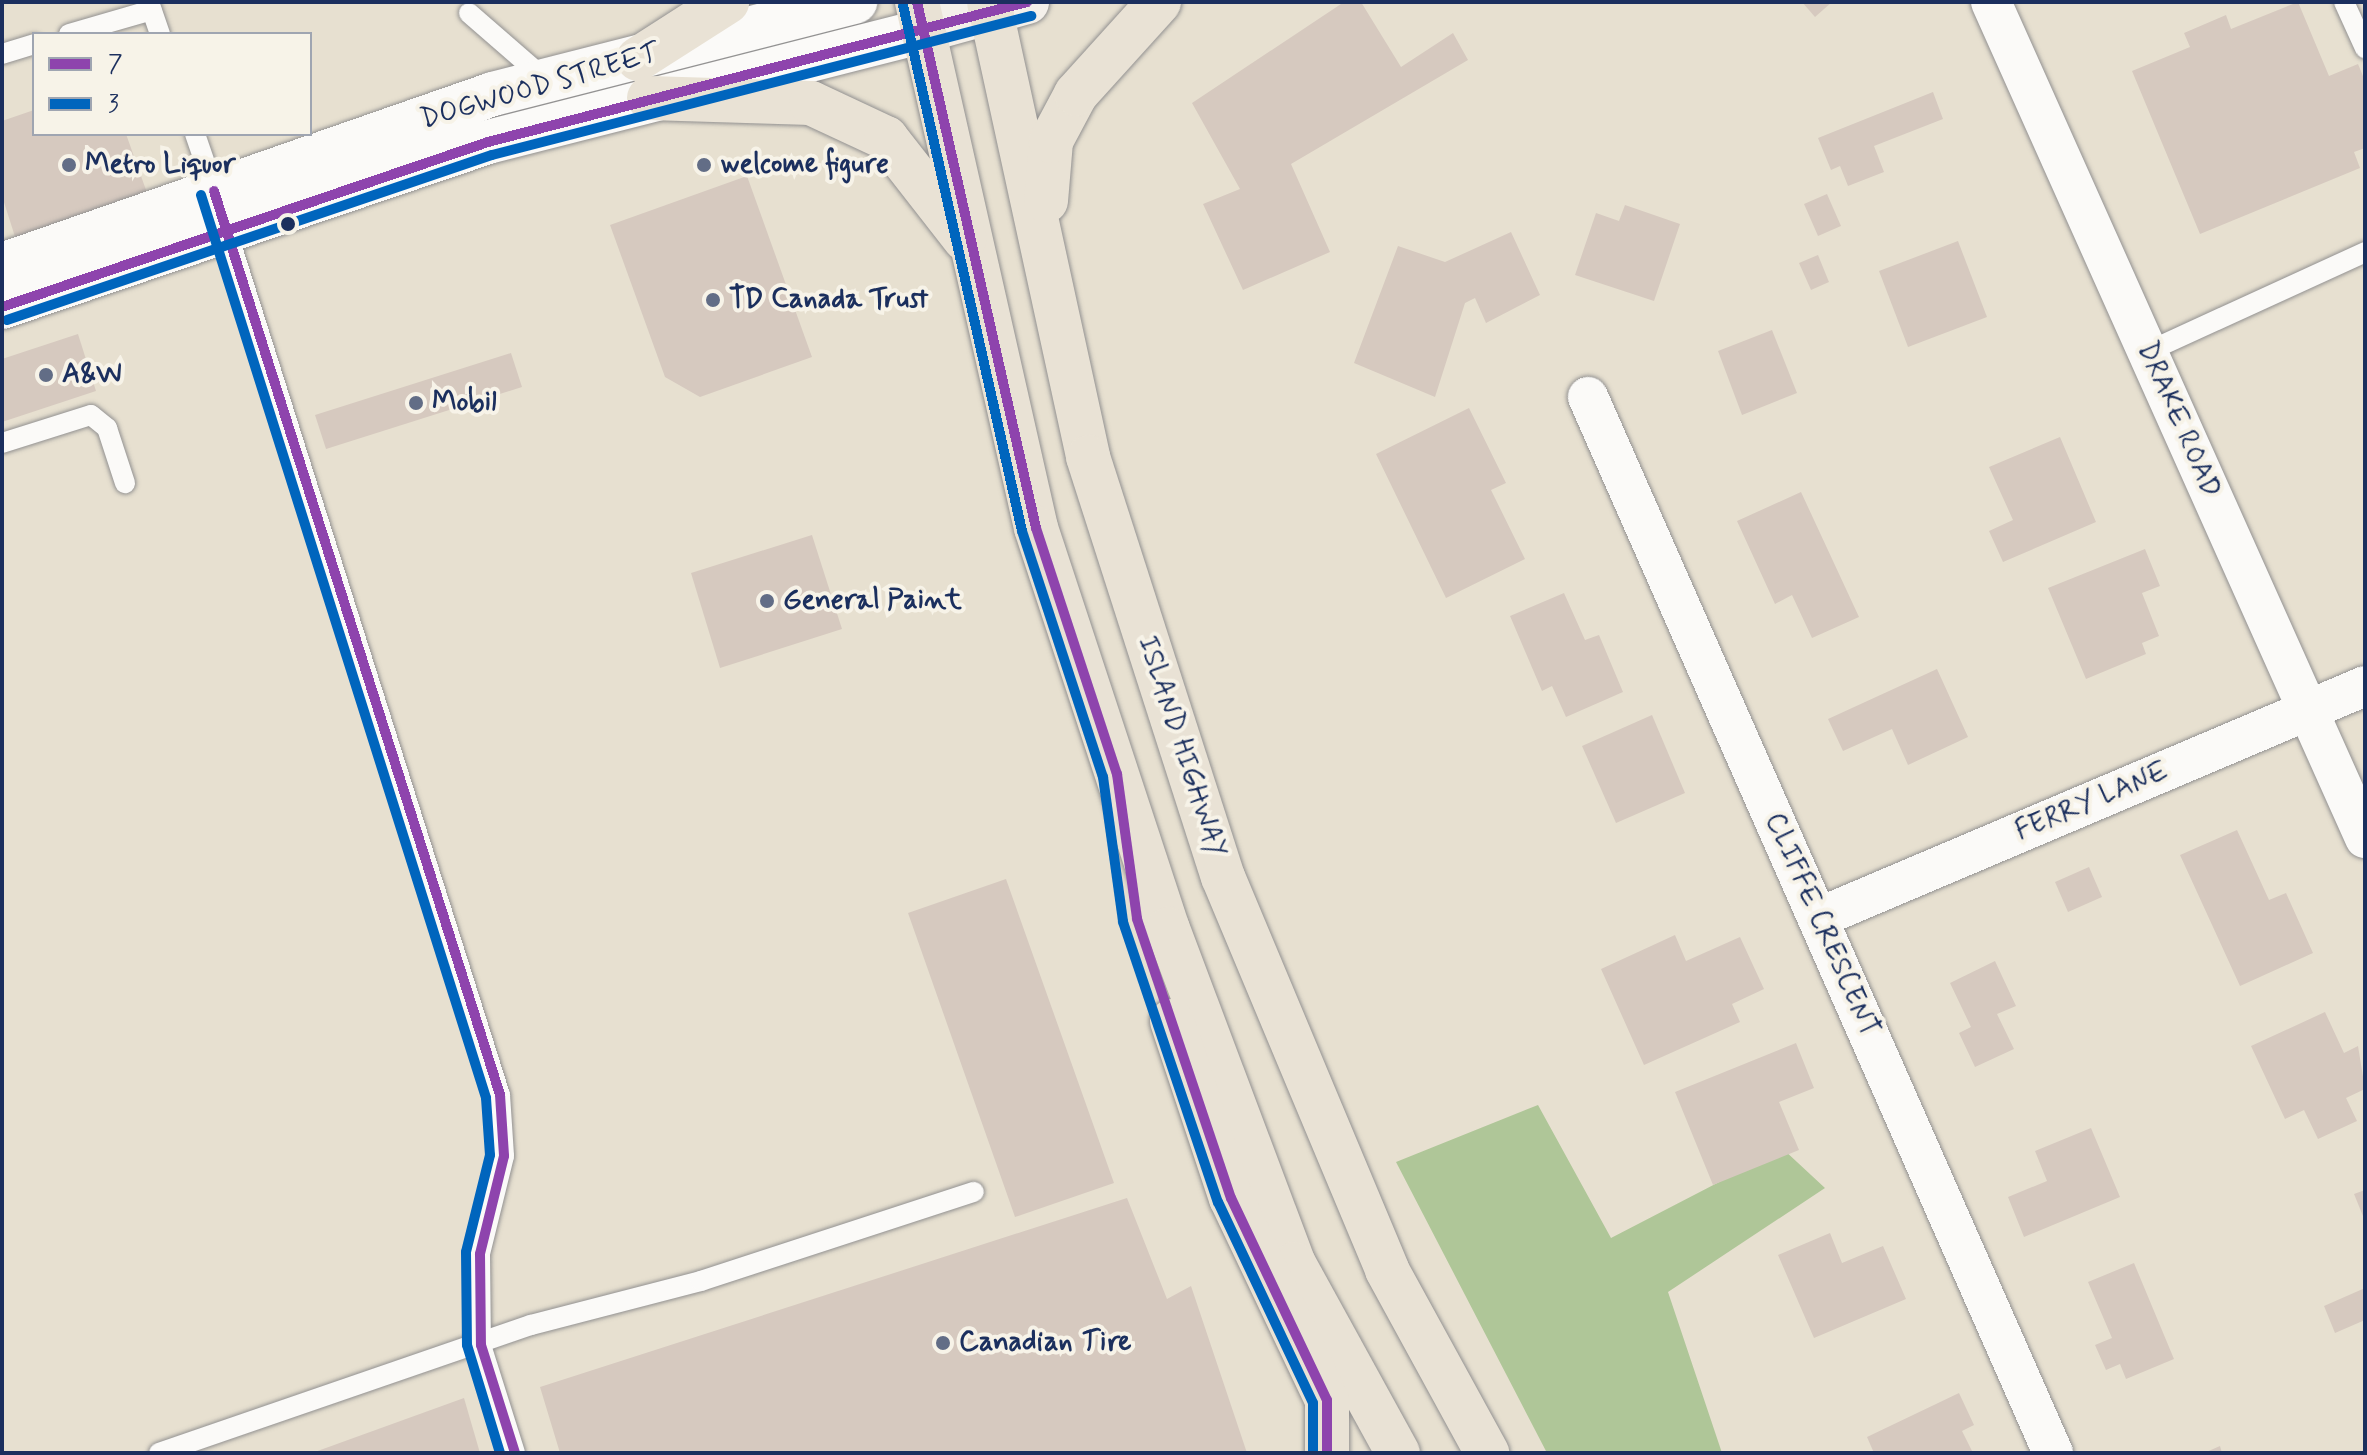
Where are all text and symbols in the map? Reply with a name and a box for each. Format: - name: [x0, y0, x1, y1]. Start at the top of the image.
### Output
- legend: [32, 32, 312, 136]
- street label: DOGWOOD STREET: [416, 37, 664, 137]
- text: 7: [108, 49, 123, 80]
- text: 3: [108, 89, 119, 120]
- place label: Metro Liquor: [85, 148, 236, 182]
- place label: welcome figure: [720, 148, 889, 182]
- marker: Metro Liquor: [60, 156, 78, 174]
- marker: welcome figure: [695, 156, 713, 174]
- unlabelled marker: [280, 216, 296, 232]
- place label: TD Canada Trust: [729, 283, 929, 317]
- marker: TD Canada Trust: [704, 291, 722, 309]
- street label: DRAKE ROAD: [2128, 336, 2228, 504]
- place label: A&W: [62, 358, 122, 392]
- marker: A&W: [37, 366, 55, 384]
- place label: Mobil: [432, 386, 497, 420]
- marker: Mobil: [407, 394, 425, 412]
- place label: General Paint: [783, 584, 953, 618]
- marker: General Paint: [758, 592, 776, 610]
- street label: ISLAND HIGHWAY: [1129, 630, 1233, 864]
- street label: FERRY LANE: [2009, 754, 2175, 850]
- street label: CLIFFE CRESCENT: [1754, 803, 1888, 1047]
- place label: Canadian Tire: [959, 1326, 1124, 1360]
- marker: Canadian Tire: [934, 1334, 952, 1352]

